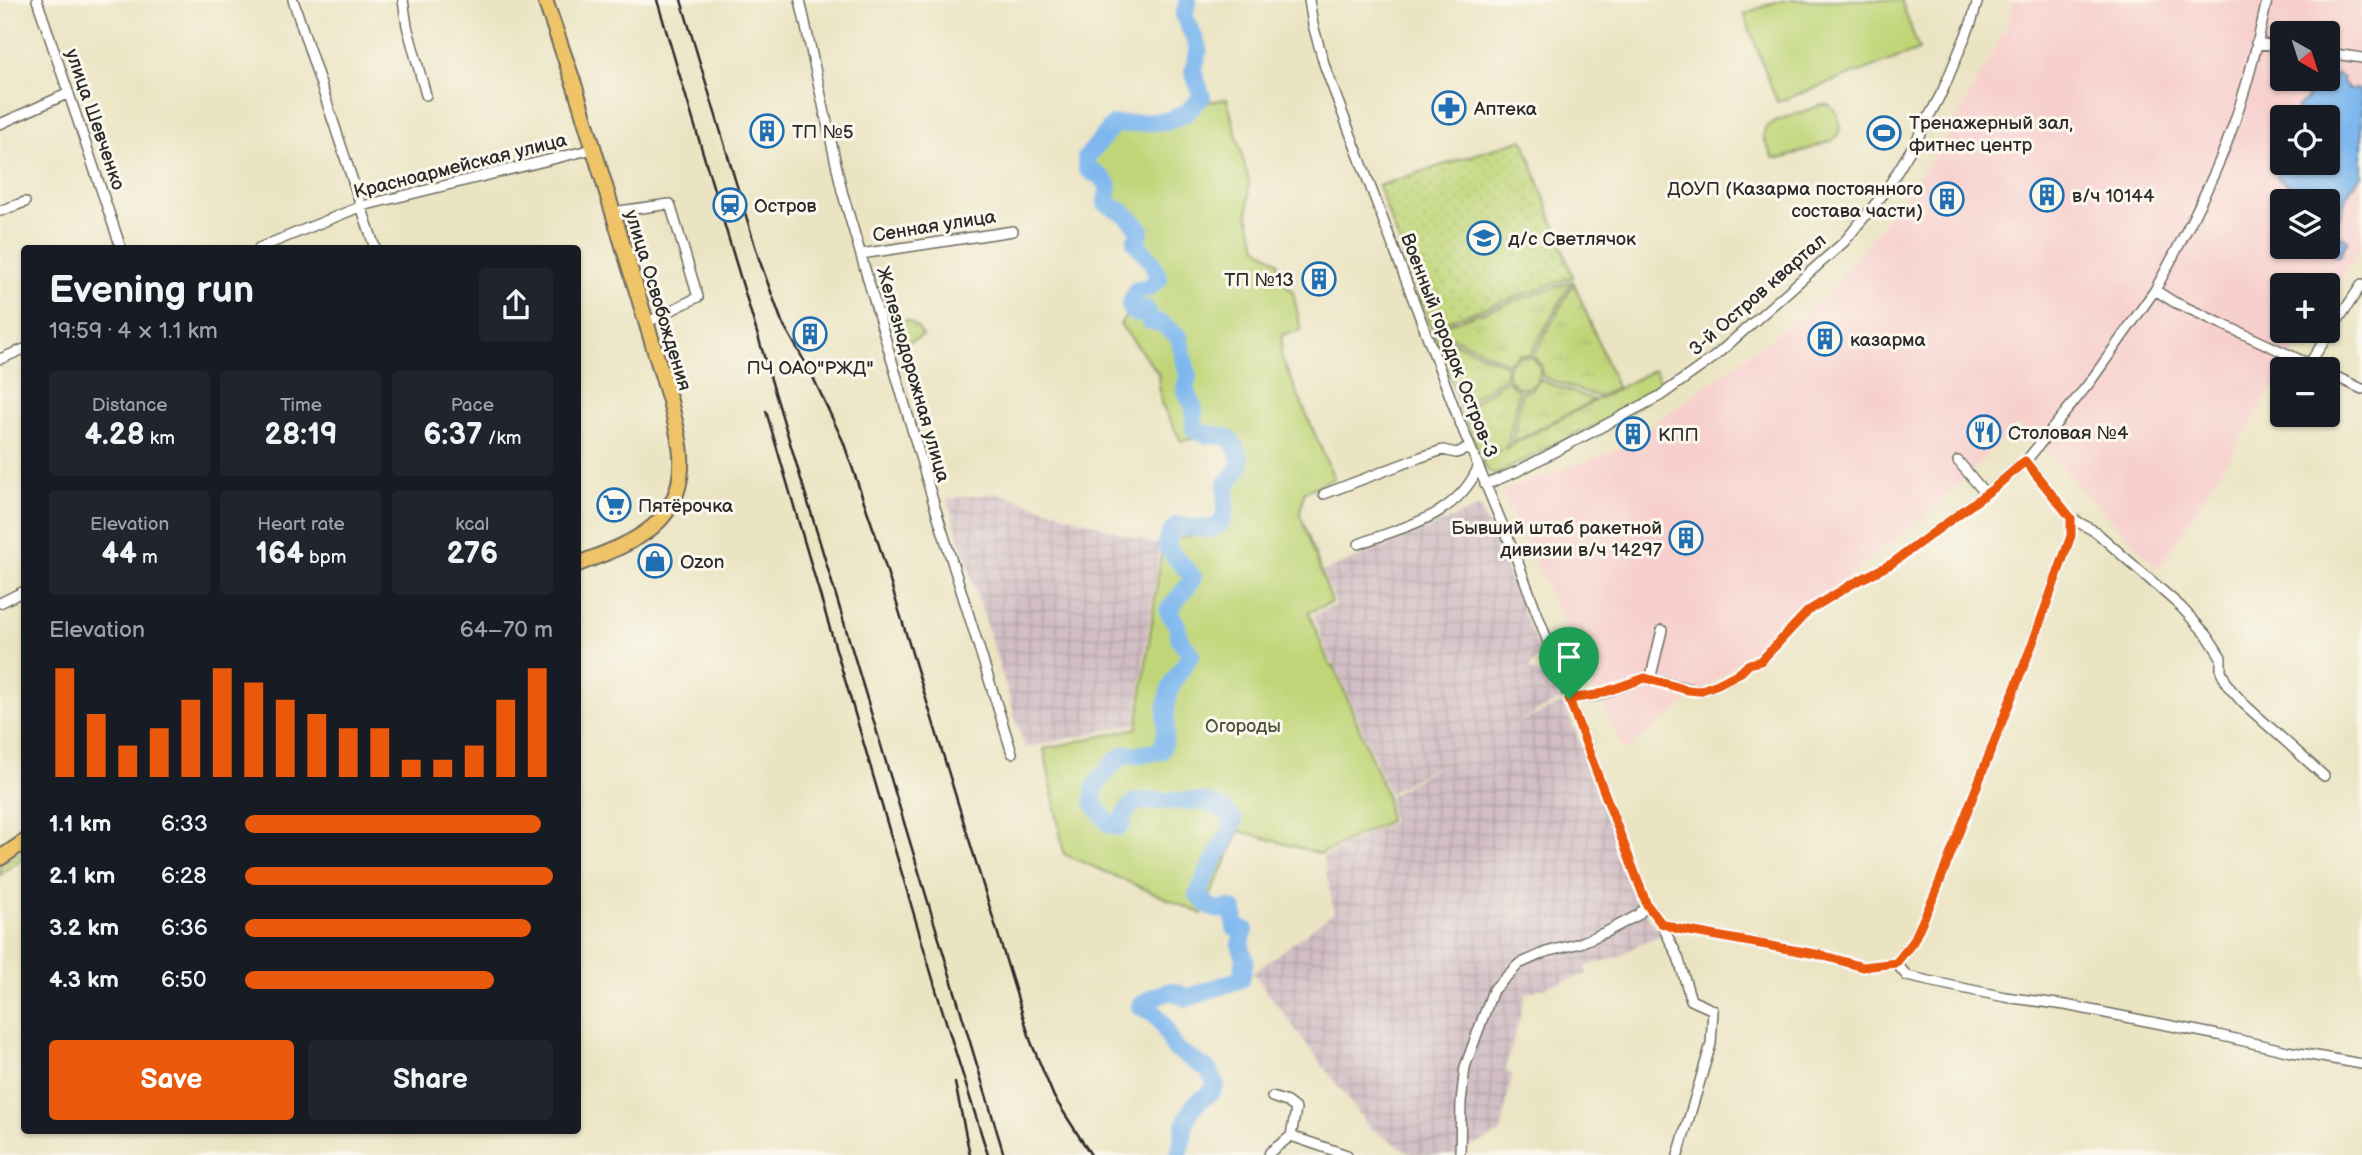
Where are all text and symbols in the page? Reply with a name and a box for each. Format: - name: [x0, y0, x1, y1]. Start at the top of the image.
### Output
- north arrow: [2270, 21, 2340, 91]
- map controls: [2270, 21, 2340, 427]
- street label: улица Шевченко: [60, 46, 129, 193]
- pharmacy icon: Аптека: [1430, 89, 1468, 127]
- place label: Аптека: [1473, 98, 1537, 121]
- button: locate: [2270, 105, 2340, 175]
- building icon: ТП №5: [748, 112, 786, 150]
- place label: Тренажерный зал, фитнес центр: [1909, 112, 2073, 157]
- sports icon: Тренажерный зал, фитнес центр: [1865, 114, 1903, 152]
- place label: ТП №5: [792, 121, 854, 144]
- street label: Красноармейская улица: [351, 129, 569, 204]
- building icon: в/ч 10144: [2028, 176, 2066, 214]
- place label: ДОУП (Казарма постоянного состава части): [1667, 178, 1923, 223]
- building icon: ДОУП (Казарма постоянного состава части): [1928, 180, 1966, 218]
- place label: в/ч 10144: [2072, 185, 2155, 208]
- station icon: Остров: [711, 186, 749, 224]
- button: layers: [2270, 189, 2340, 259]
- place label: Остров: [754, 195, 816, 218]
- street label: Сенная улица: [871, 205, 997, 248]
- street label: улица Освобождения: [619, 207, 696, 394]
- school or university icon: д/с Светлячок: [1465, 219, 1503, 257]
- place label: д/с Светлячок: [1508, 228, 1636, 251]
- street label: 3-й Остров квартал: [1685, 229, 1831, 361]
- street label: Военный городок Остров-3: [1395, 230, 1502, 461]
- building icon: ТП №13: [1300, 260, 1338, 298]
- street label: Железнодорожная улица: [871, 264, 954, 485]
- text: Evening run: [49, 268, 254, 313]
- button: share: [479, 268, 553, 342]
- place label: ТП №13: [1224, 269, 1294, 292]
- button: +: [2270, 273, 2340, 343]
- building icon: ПЧ ОАО"РЖД": [791, 315, 829, 353]
- text: 19:59 · 4 × 1.1 km: [49, 317, 218, 345]
- building icon: казарма: [1806, 320, 1844, 358]
- place label: казарма: [1850, 329, 1926, 352]
- place label: ПЧ ОАО"РЖД": [746, 357, 874, 380]
- button: −: [2270, 357, 2340, 427]
- text: Distance: [92, 394, 168, 417]
- text: Time: [280, 394, 322, 417]
- text: Pace: [451, 394, 494, 417]
- restaurant icon: Столовая №4: [1965, 413, 2003, 451]
- building icon: КПП: [1614, 415, 1652, 453]
- text: 4.28: [84, 417, 145, 453]
- text: 28:19: [264, 417, 338, 453]
- text: 6:37: [423, 417, 483, 453]
- place label: Столовая №4: [2008, 422, 2129, 445]
- place label: КПП: [1658, 424, 1699, 447]
- text: km: [145, 427, 175, 450]
- text: /km: [483, 427, 521, 450]
- supermarket icon: Пятёрочка: [595, 486, 633, 524]
- place label: Пятёрочка: [638, 495, 733, 518]
- text: Elevation: [90, 513, 169, 536]
- text: Heart rate: [257, 513, 345, 536]
- text: kcal: [455, 513, 489, 536]
- place label: Бывший штаб ракетной дивизии в/ч 14297: [1451, 517, 1663, 562]
- building icon: Бывший штаб ракетной дивизии в/ч 14297: [1667, 519, 1705, 557]
- text: 44: [102, 536, 137, 572]
- text: 164: [255, 536, 304, 572]
- text: 276: [446, 536, 498, 572]
- shop icon: Ozon: [636, 542, 674, 580]
- text: m: [137, 546, 158, 569]
- text: bpm: [304, 546, 347, 569]
- place label: Ozon: [680, 551, 725, 574]
- text: Elevation: [49, 616, 145, 644]
- text: 64–70 m: [460, 616, 553, 644]
- pin: [1539, 627, 1599, 699]
- icon: arrive: [1550, 638, 1588, 676]
- park label: Огороды: [1205, 715, 1281, 738]
- text: 1.1 km: [49, 810, 111, 838]
- text: 6:33: [161, 810, 208, 838]
- text: 2.1 km: [49, 862, 115, 890]
- text: 6:28: [161, 862, 207, 890]
- text: 3.2 km: [49, 914, 119, 942]
- text: 6:36: [161, 914, 208, 942]
- text: 4.3 km: [49, 966, 119, 994]
- text: 6:50: [161, 966, 206, 994]
- button: Save: [49, 1040, 294, 1120]
- button: Share: [308, 1040, 553, 1120]

